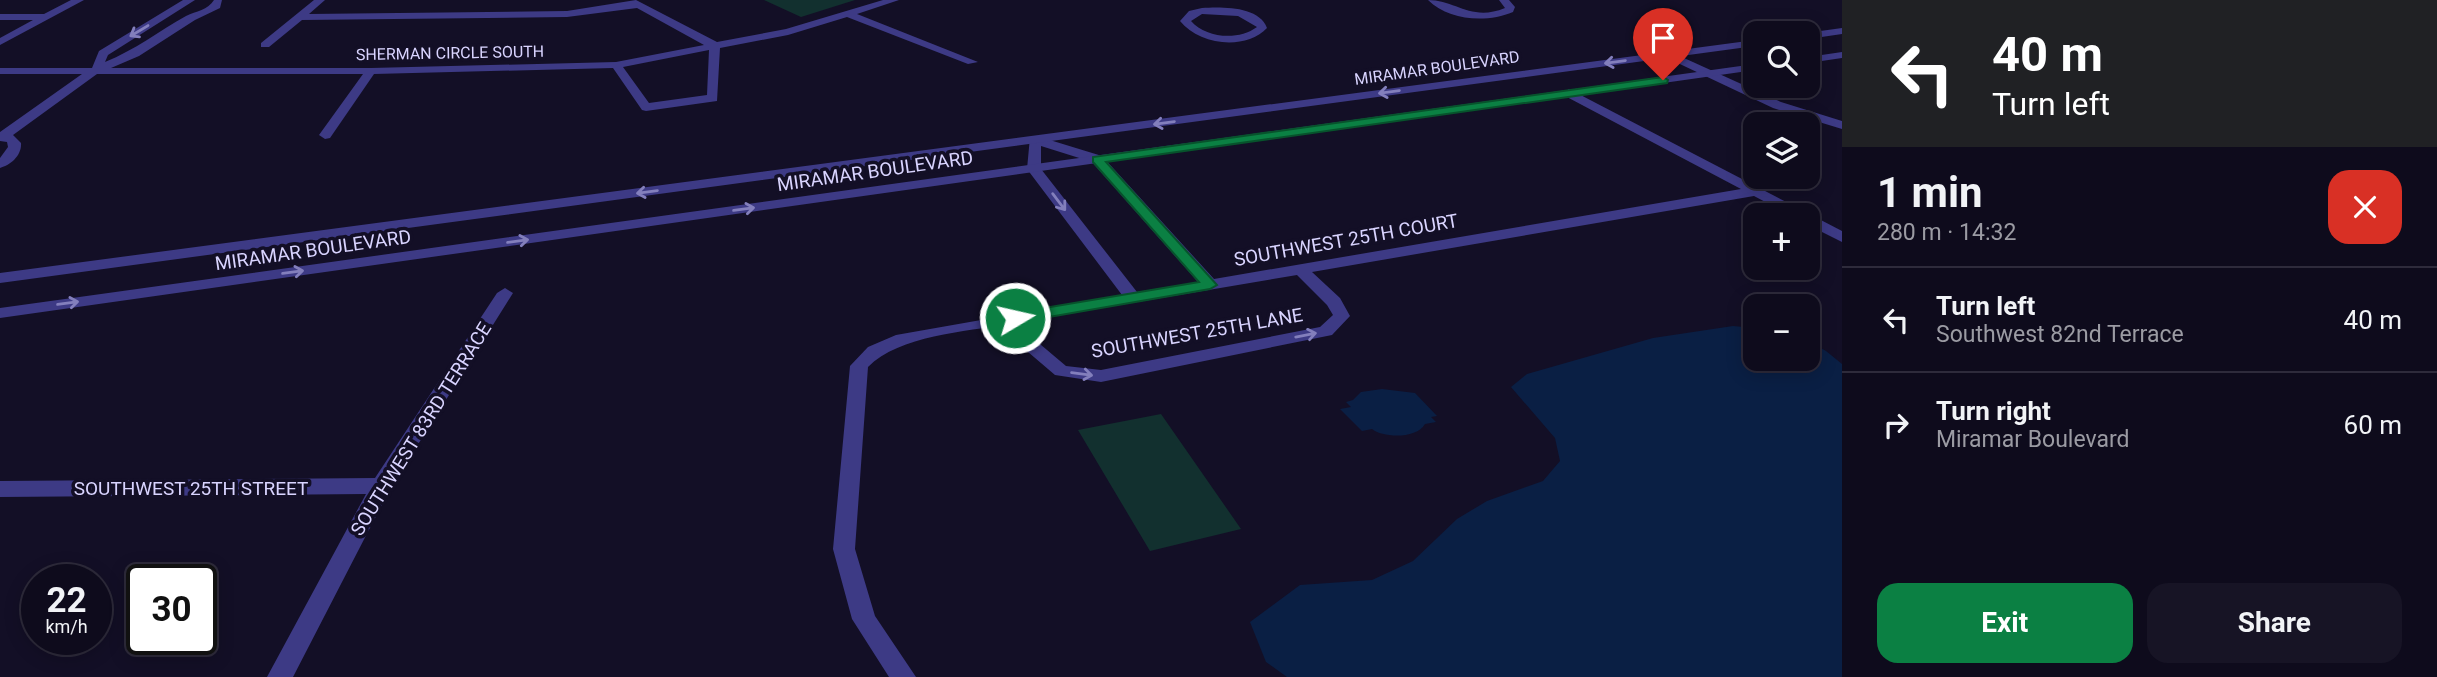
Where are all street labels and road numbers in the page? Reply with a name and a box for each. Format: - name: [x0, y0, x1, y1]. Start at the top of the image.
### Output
- street label: SHERMAN CIRCLE SOUTH: [356, 42, 544, 64]
- street label: MIRAMAR BOULEVARD: [1353, 47, 1521, 89]
- street label: MIRAMAR BOULEVARD: [776, 146, 974, 196]
- street label: SOUTHWEST 25TH COURT: [1232, 209, 1460, 271]
- street label: MIRAMAR BOULEVARD: [214, 225, 412, 275]
- street label: SOUTHWEST 25TH LANE: [1089, 303, 1305, 363]
- street label: SOUTHWEST 83RD TERRACE: [346, 318, 496, 540]
- street label: SOUTHWEST 25TH STREET: [74, 477, 308, 500]

